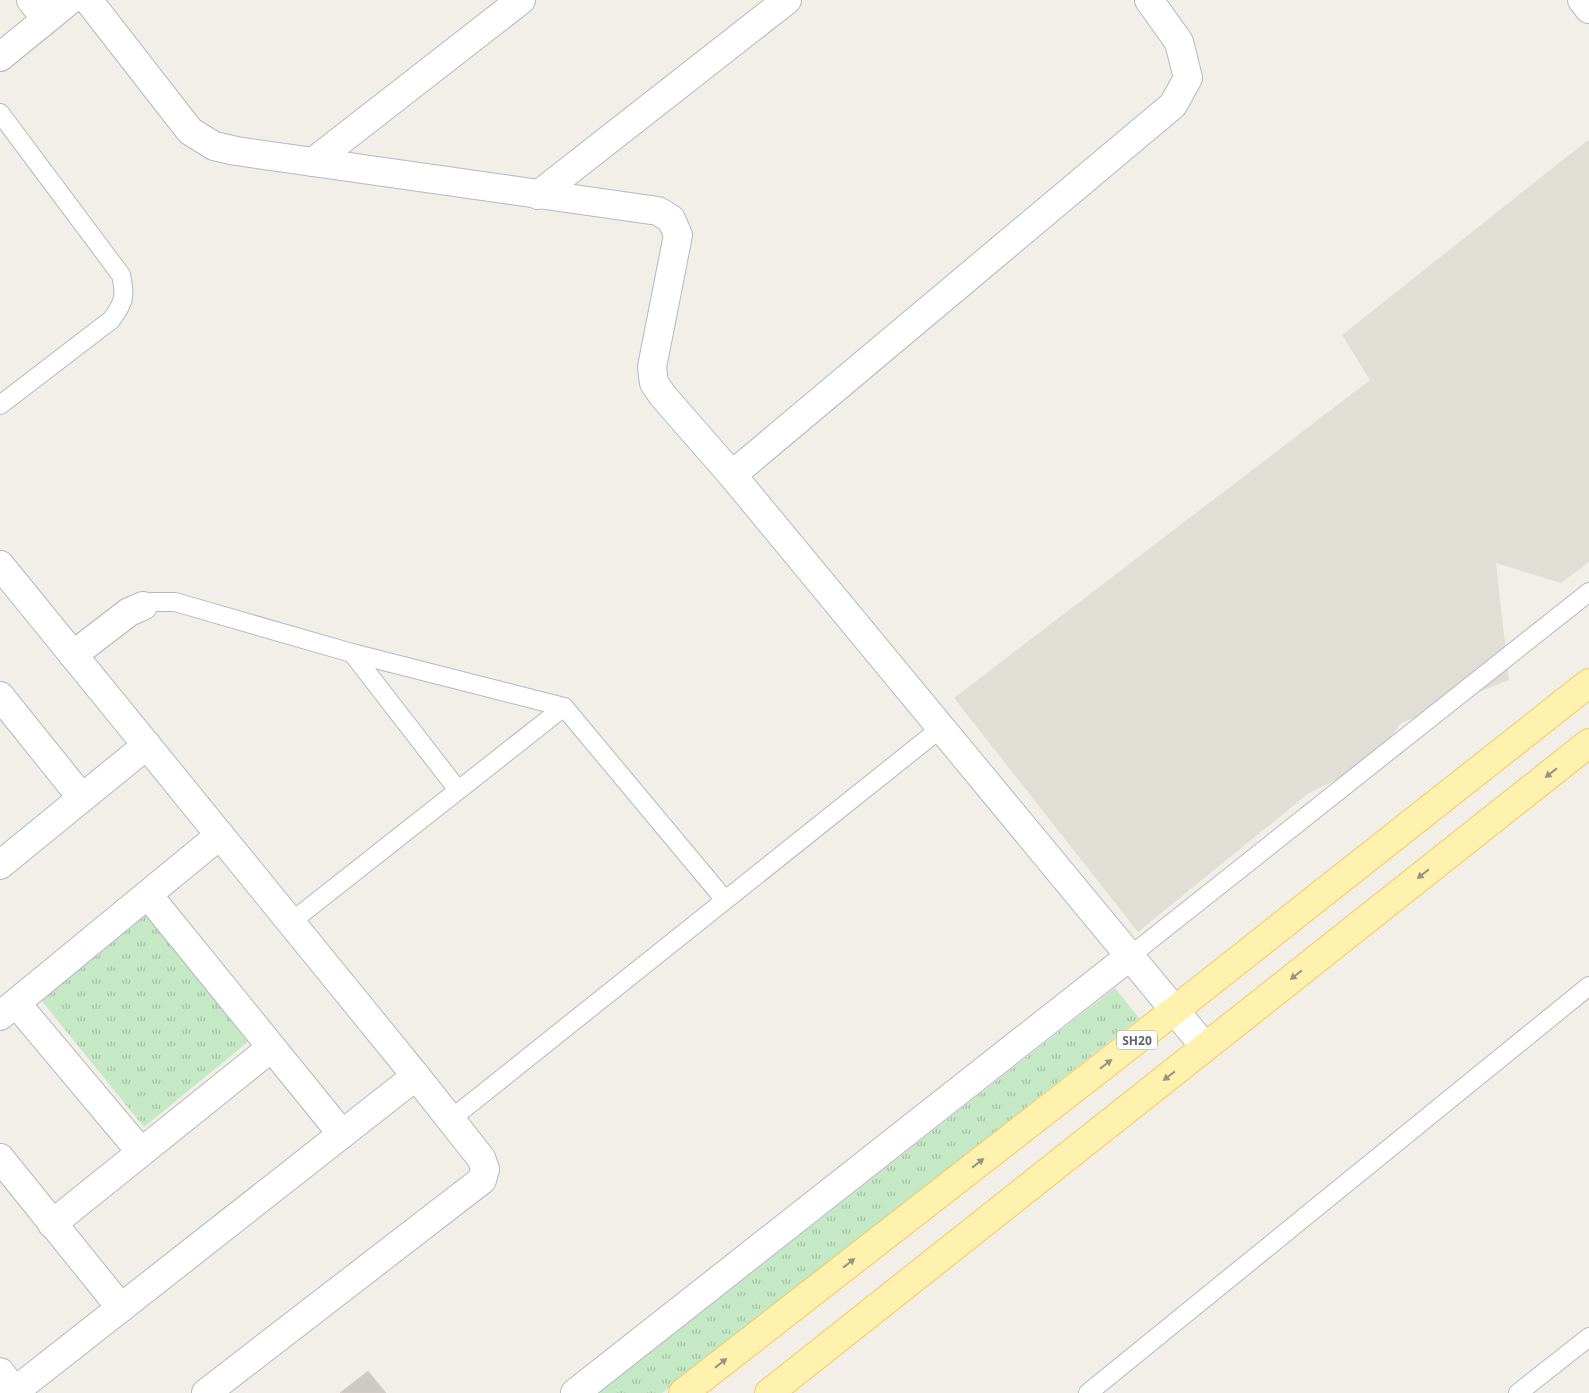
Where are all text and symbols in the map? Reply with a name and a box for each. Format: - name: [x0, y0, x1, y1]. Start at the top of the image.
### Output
- one-way arrow: [1545, 768, 1558, 779]
- one-way arrow: [1417, 869, 1430, 880]
- one-way arrow: [1290, 970, 1303, 981]
- road number: SH20: [1117, 1030, 1157, 1050]
- one-way arrow: [1099, 1058, 1112, 1069]
- one-way arrow: [1163, 1071, 1176, 1082]
- one-way arrow: [971, 1158, 984, 1169]
- one-way arrow: [843, 1258, 856, 1269]
- one-way arrow: [714, 1358, 728, 1368]

